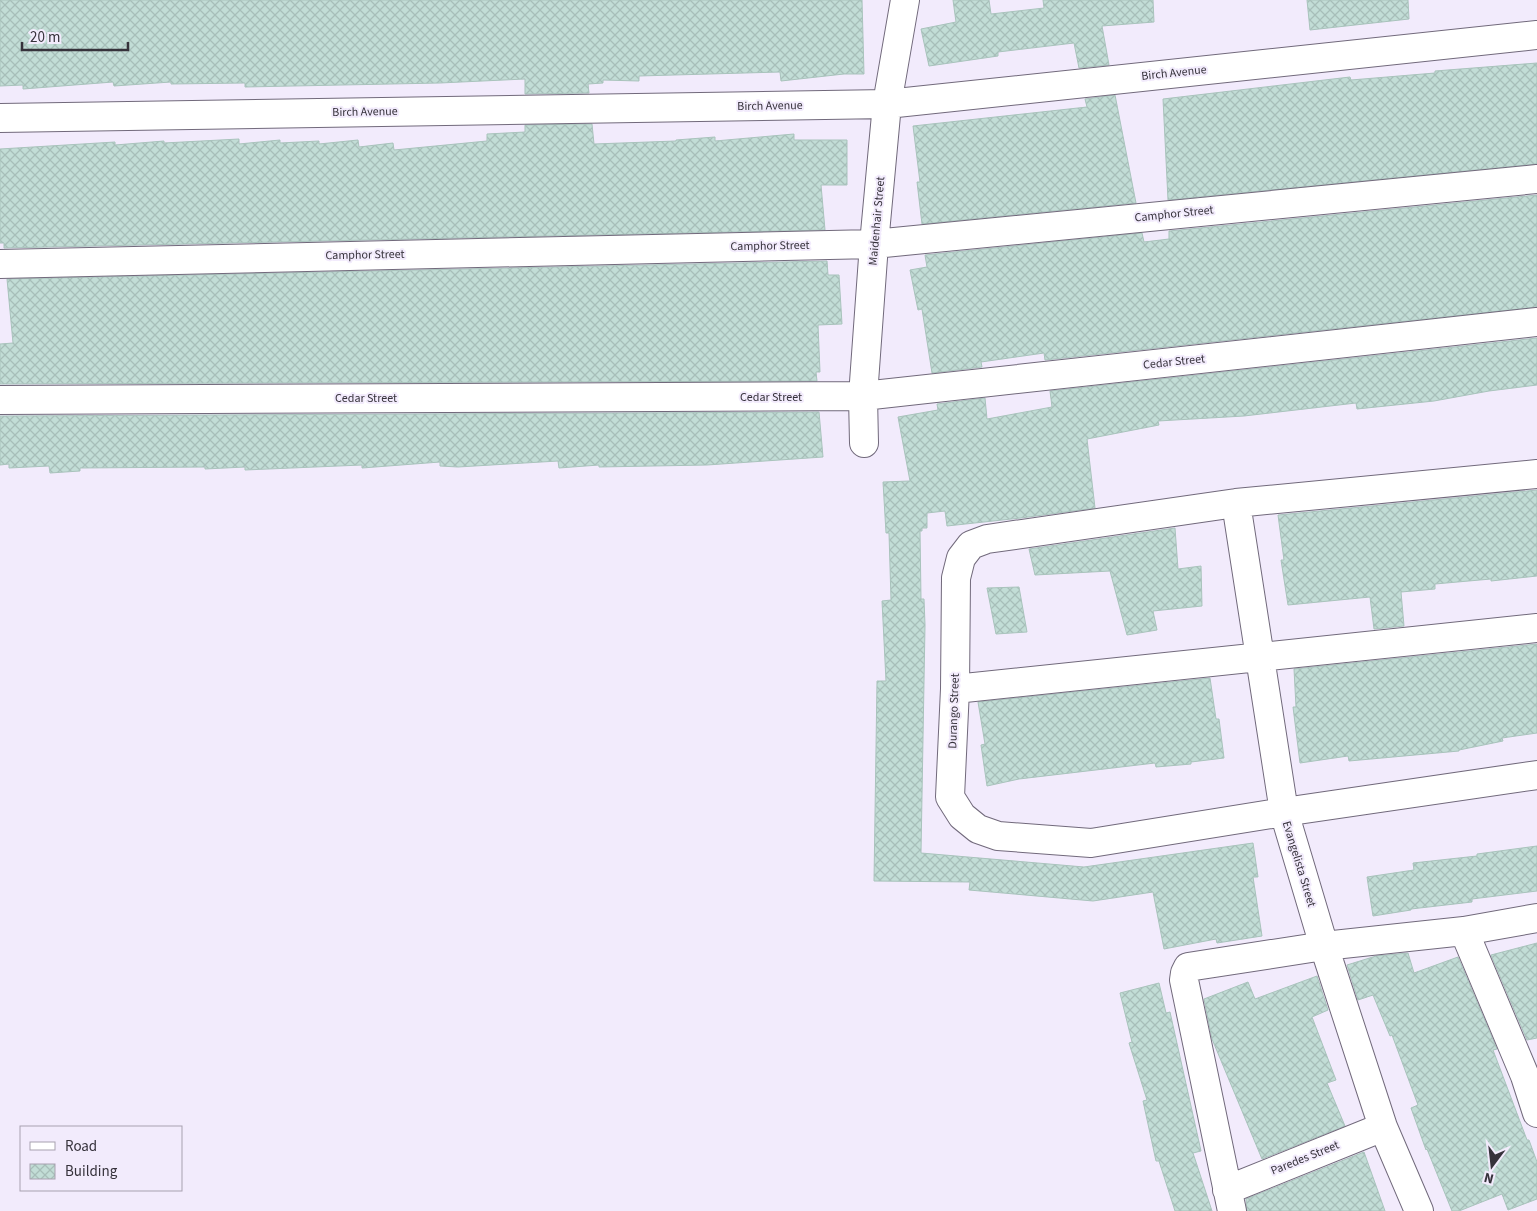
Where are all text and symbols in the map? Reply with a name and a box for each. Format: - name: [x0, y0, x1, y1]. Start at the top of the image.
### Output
- scale bar: [22, 20, 129, 52]
- text: 20 m: [30, 27, 60, 48]
- street label: Birch Avenue: [1141, 61, 1207, 85]
- street label: Birch Avenue: [737, 97, 803, 115]
- street label: Birch Avenue: [332, 103, 398, 121]
- street label: Maidenhair Street: [865, 176, 889, 266]
- street label: Camphor Street: [1134, 201, 1214, 227]
- street label: Camphor Street: [730, 237, 810, 255]
- street label: Camphor Street: [325, 246, 405, 264]
- street label: Cedar Street: [1142, 350, 1206, 374]
- street label: Cedar Street: [740, 389, 802, 406]
- street label: Cedar Street: [335, 390, 397, 407]
- street label: Durango Street: [944, 673, 964, 749]
- street label: Evangelista Street: [1278, 819, 1320, 909]
- legend: [20, 1126, 182, 1191]
- text: Road: [65, 1136, 97, 1157]
- street label: Paredes Street: [1268, 1137, 1342, 1179]
- north arrow: [1467, 1141, 1517, 1191]
- text: Building: [65, 1161, 118, 1182]
- text: N: [1482, 1167, 1496, 1188]

